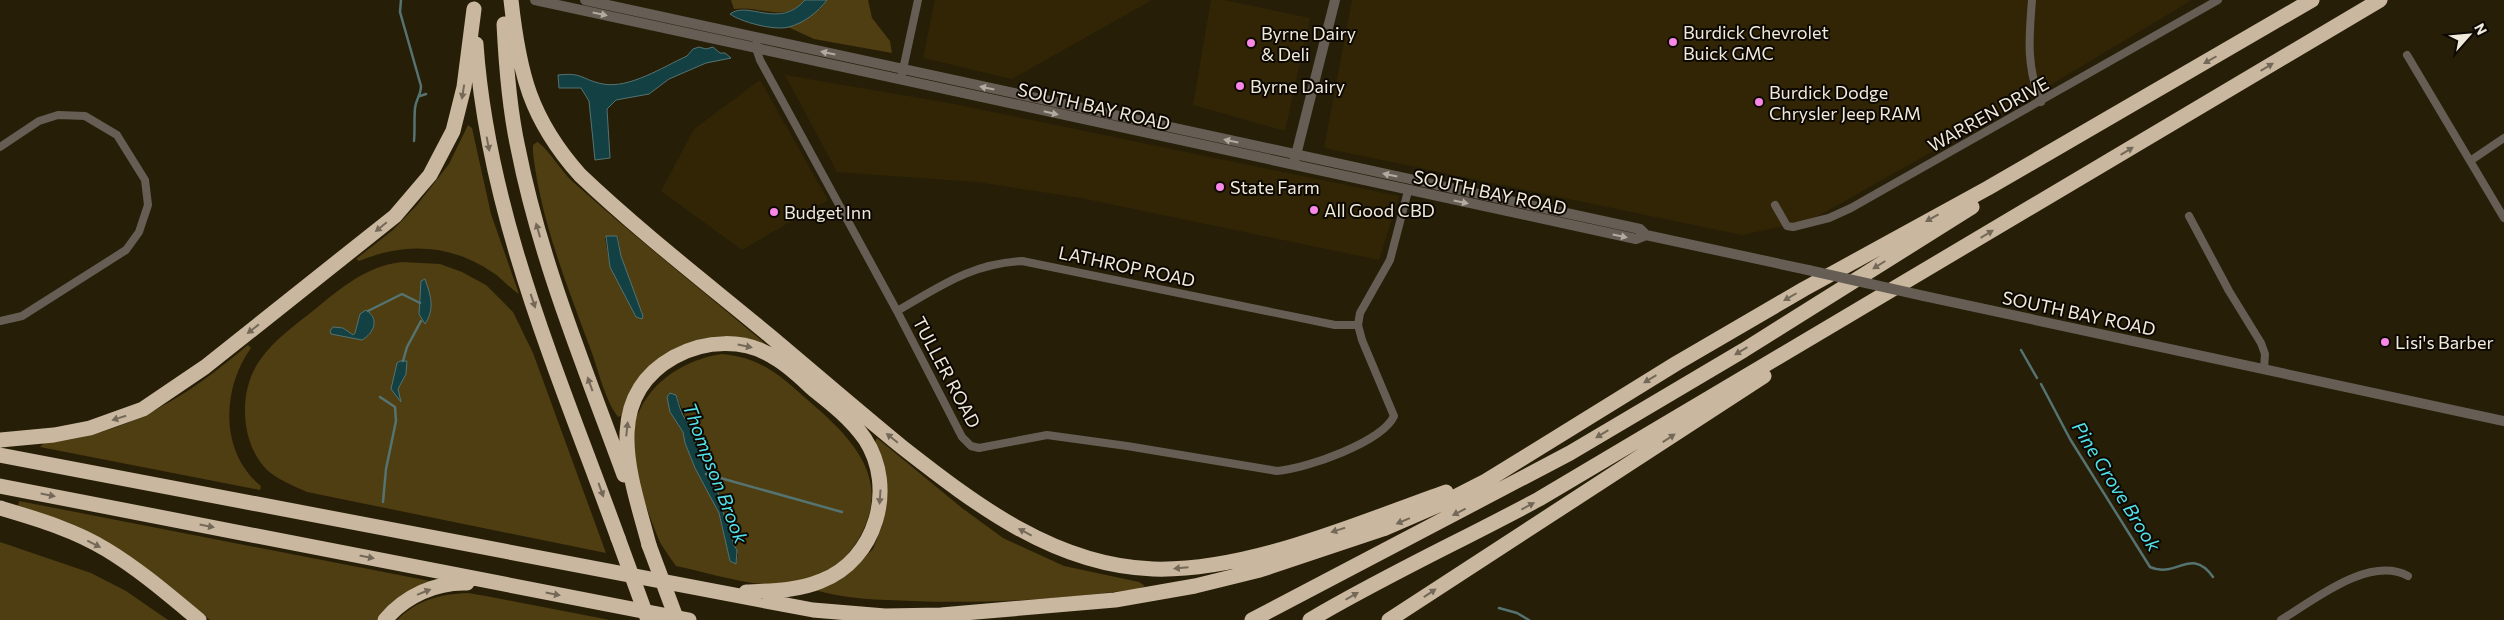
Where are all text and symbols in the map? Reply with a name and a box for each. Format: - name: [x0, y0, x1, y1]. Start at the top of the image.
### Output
- one-way arrow: [592, 10, 607, 18]
- north arrow: [2444, 10, 2494, 60]
- text: N: [2471, 20, 2491, 37]
- place label: Burdick Chevrolet Buick GMC: [1683, 21, 1829, 64]
- place label: Byrne Dairy & Deli: [1261, 22, 1356, 65]
- marker: Burdick Chevrolet Buick GMC: [1667, 36, 1679, 48]
- marker: Byrne Dairy & Deli: [1245, 37, 1257, 49]
- one-way arrow: [821, 49, 836, 57]
- one-way arrow: [2203, 56, 2216, 65]
- one-way arrow: [2260, 63, 2273, 72]
- street label: WARREN DRIVE: [1924, 72, 2052, 156]
- place label: Byrne Dairy: [1250, 75, 1345, 97]
- street label: SOUTH BAY ROAD: [1015, 78, 1173, 134]
- marker: Byrne Dairy: [1234, 80, 1246, 92]
- place label: Burdick Dodge Chrysler Jeep RAM: [1769, 81, 1921, 124]
- one-way arrow: [458, 84, 466, 100]
- one-way arrow: [980, 84, 995, 92]
- marker: Burdick Dodge Chrysler Jeep RAM: [1753, 96, 1765, 108]
- one-way arrow: [1043, 109, 1059, 117]
- one-way arrow: [485, 137, 493, 153]
- one-way arrow: [1224, 137, 1239, 145]
- one-way arrow: [2120, 146, 2133, 155]
- street label: SOUTH BAY ROAD: [1411, 165, 1569, 219]
- one-way arrow: [1383, 171, 1398, 179]
- place label: State Farm: [1230, 176, 1320, 198]
- marker: State Farm: [1214, 181, 1226, 193]
- place label: All Good CBD: [1324, 199, 1435, 221]
- one-way arrow: [1453, 199, 1469, 207]
- place label: Budget Inn: [784, 201, 872, 223]
- marker: All Good CBD: [1308, 204, 1320, 216]
- marker: Budget Inn: [768, 206, 780, 218]
- one-way arrow: [1926, 213, 1939, 222]
- one-way arrow: [374, 222, 387, 233]
- one-way arrow: [534, 222, 542, 237]
- one-way arrow: [1981, 229, 1994, 238]
- one-way arrow: [1612, 232, 1628, 240]
- street label: LATHROP ROAD: [1057, 241, 1197, 291]
- one-way arrow: [1873, 261, 1886, 270]
- street label: SOUTH BAY ROAD: [2000, 286, 2158, 340]
- one-way arrow: [1784, 292, 1797, 301]
- one-way arrow: [529, 293, 537, 308]
- street label: TULLER ROAD: [908, 312, 986, 432]
- one-way arrow: [247, 323, 260, 334]
- place label: Lisi's Barber: [2395, 331, 2494, 353]
- marker: Lisi's Barber: [2379, 336, 2391, 348]
- one-way arrow: [737, 342, 752, 350]
- one-way arrow: [1735, 347, 1748, 356]
- one-way arrow: [1644, 375, 1657, 384]
- one-way arrow: [586, 376, 594, 391]
- water label: Thompson Brook: [679, 399, 754, 547]
- one-way arrow: [111, 415, 126, 423]
- water label: Pine Grove Brook: [2068, 417, 2167, 556]
- one-way arrow: [623, 421, 631, 437]
- one-way arrow: [1595, 430, 1608, 439]
- one-way arrow: [886, 433, 899, 444]
- one-way arrow: [1662, 433, 1675, 442]
- one-way arrow: [597, 483, 605, 498]
- one-way arrow: [875, 489, 883, 505]
- one-way arrow: [40, 491, 56, 499]
- one-way arrow: [1520, 502, 1535, 510]
- one-way arrow: [1452, 508, 1466, 516]
- one-way arrow: [1396, 517, 1410, 525]
- one-way arrow: [200, 522, 215, 530]
- one-way arrow: [1331, 527, 1346, 535]
- one-way arrow: [1017, 528, 1032, 536]
- one-way arrow: [87, 539, 102, 548]
- one-way arrow: [359, 554, 375, 562]
- one-way arrow: [1172, 564, 1188, 572]
- one-way arrow: [417, 587, 431, 595]
- one-way arrow: [1423, 588, 1437, 598]
- one-way arrow: [545, 590, 561, 598]
- one-way arrow: [1345, 591, 1358, 600]

